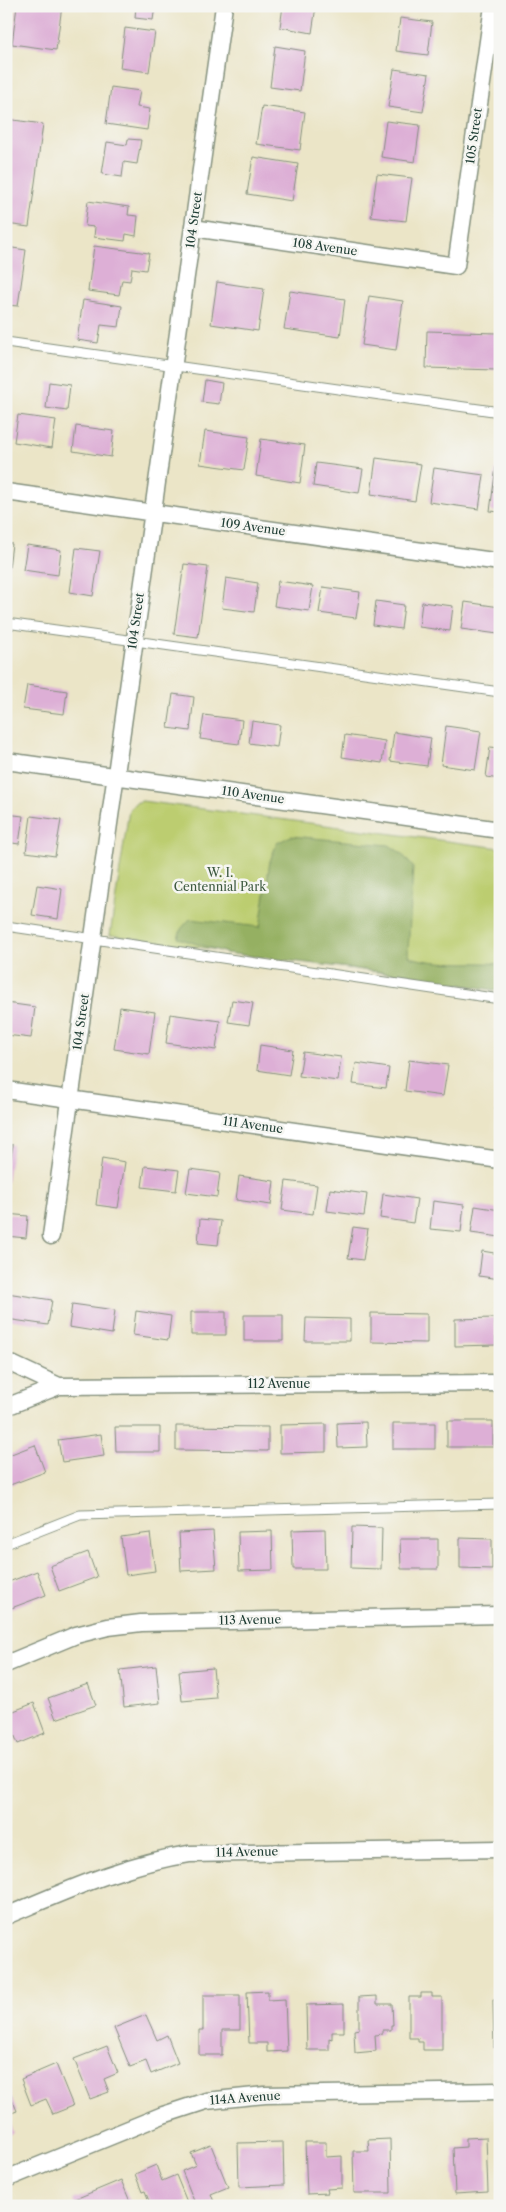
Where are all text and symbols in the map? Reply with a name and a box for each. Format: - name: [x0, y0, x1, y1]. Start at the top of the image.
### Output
- street label: 105 Street: [462, 106, 485, 165]
- street label: 104 Street: [182, 190, 205, 249]
- street label: 108 Avenue: [292, 235, 359, 259]
- street label: 109 Avenue: [220, 515, 287, 538]
- street label: 104 Street: [124, 591, 147, 650]
- street label: 110 Avenue: [221, 783, 286, 806]
- park label: W. I. Centennial Park: [174, 865, 267, 894]
- street label: 104 Street: [69, 992, 92, 1051]
- street label: 111 Avenue: [222, 1113, 284, 1136]
- street label: 112 Avenue: [248, 1376, 310, 1391]
- street label: 113 Avenue: [219, 1611, 281, 1628]
- street label: 114 Avenue: [216, 1843, 279, 1860]
- street label: 114A Avenue: [209, 2088, 281, 2107]

